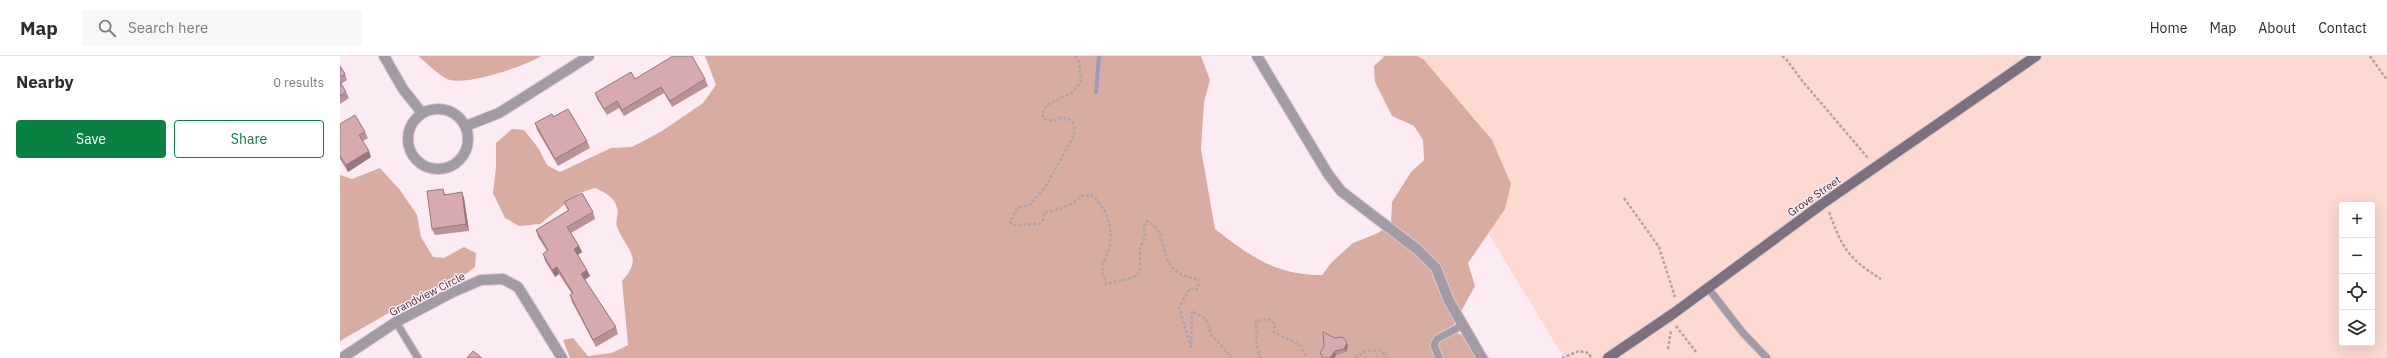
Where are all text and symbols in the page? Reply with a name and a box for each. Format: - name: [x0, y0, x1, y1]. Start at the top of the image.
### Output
- search box: [82, 10, 362, 46]
- text: Map: [20, 16, 58, 40]
- icon: search: [96, 17, 118, 39]
- text: Search here: [128, 18, 208, 37]
- text: Home: [2150, 19, 2187, 37]
- text: Map: [2209, 19, 2236, 37]
- text: About: [2258, 19, 2296, 37]
- text: Contact: [2318, 19, 2367, 37]
- text: Nearby: [16, 71, 74, 93]
- text: 0 results: [273, 74, 324, 91]
- button: Save: [16, 120, 166, 158]
- button: Share: [174, 120, 324, 158]
- street label: Grove Street: [1785, 172, 1843, 219]
- map controls: [2339, 202, 2375, 346]
- button: +: [2339, 202, 2375, 238]
- button: −: [2339, 238, 2375, 274]
- street label: Grandview Circle: [387, 269, 467, 319]
- button: locate: [2339, 274, 2375, 310]
- button: layers: [2339, 310, 2375, 346]

